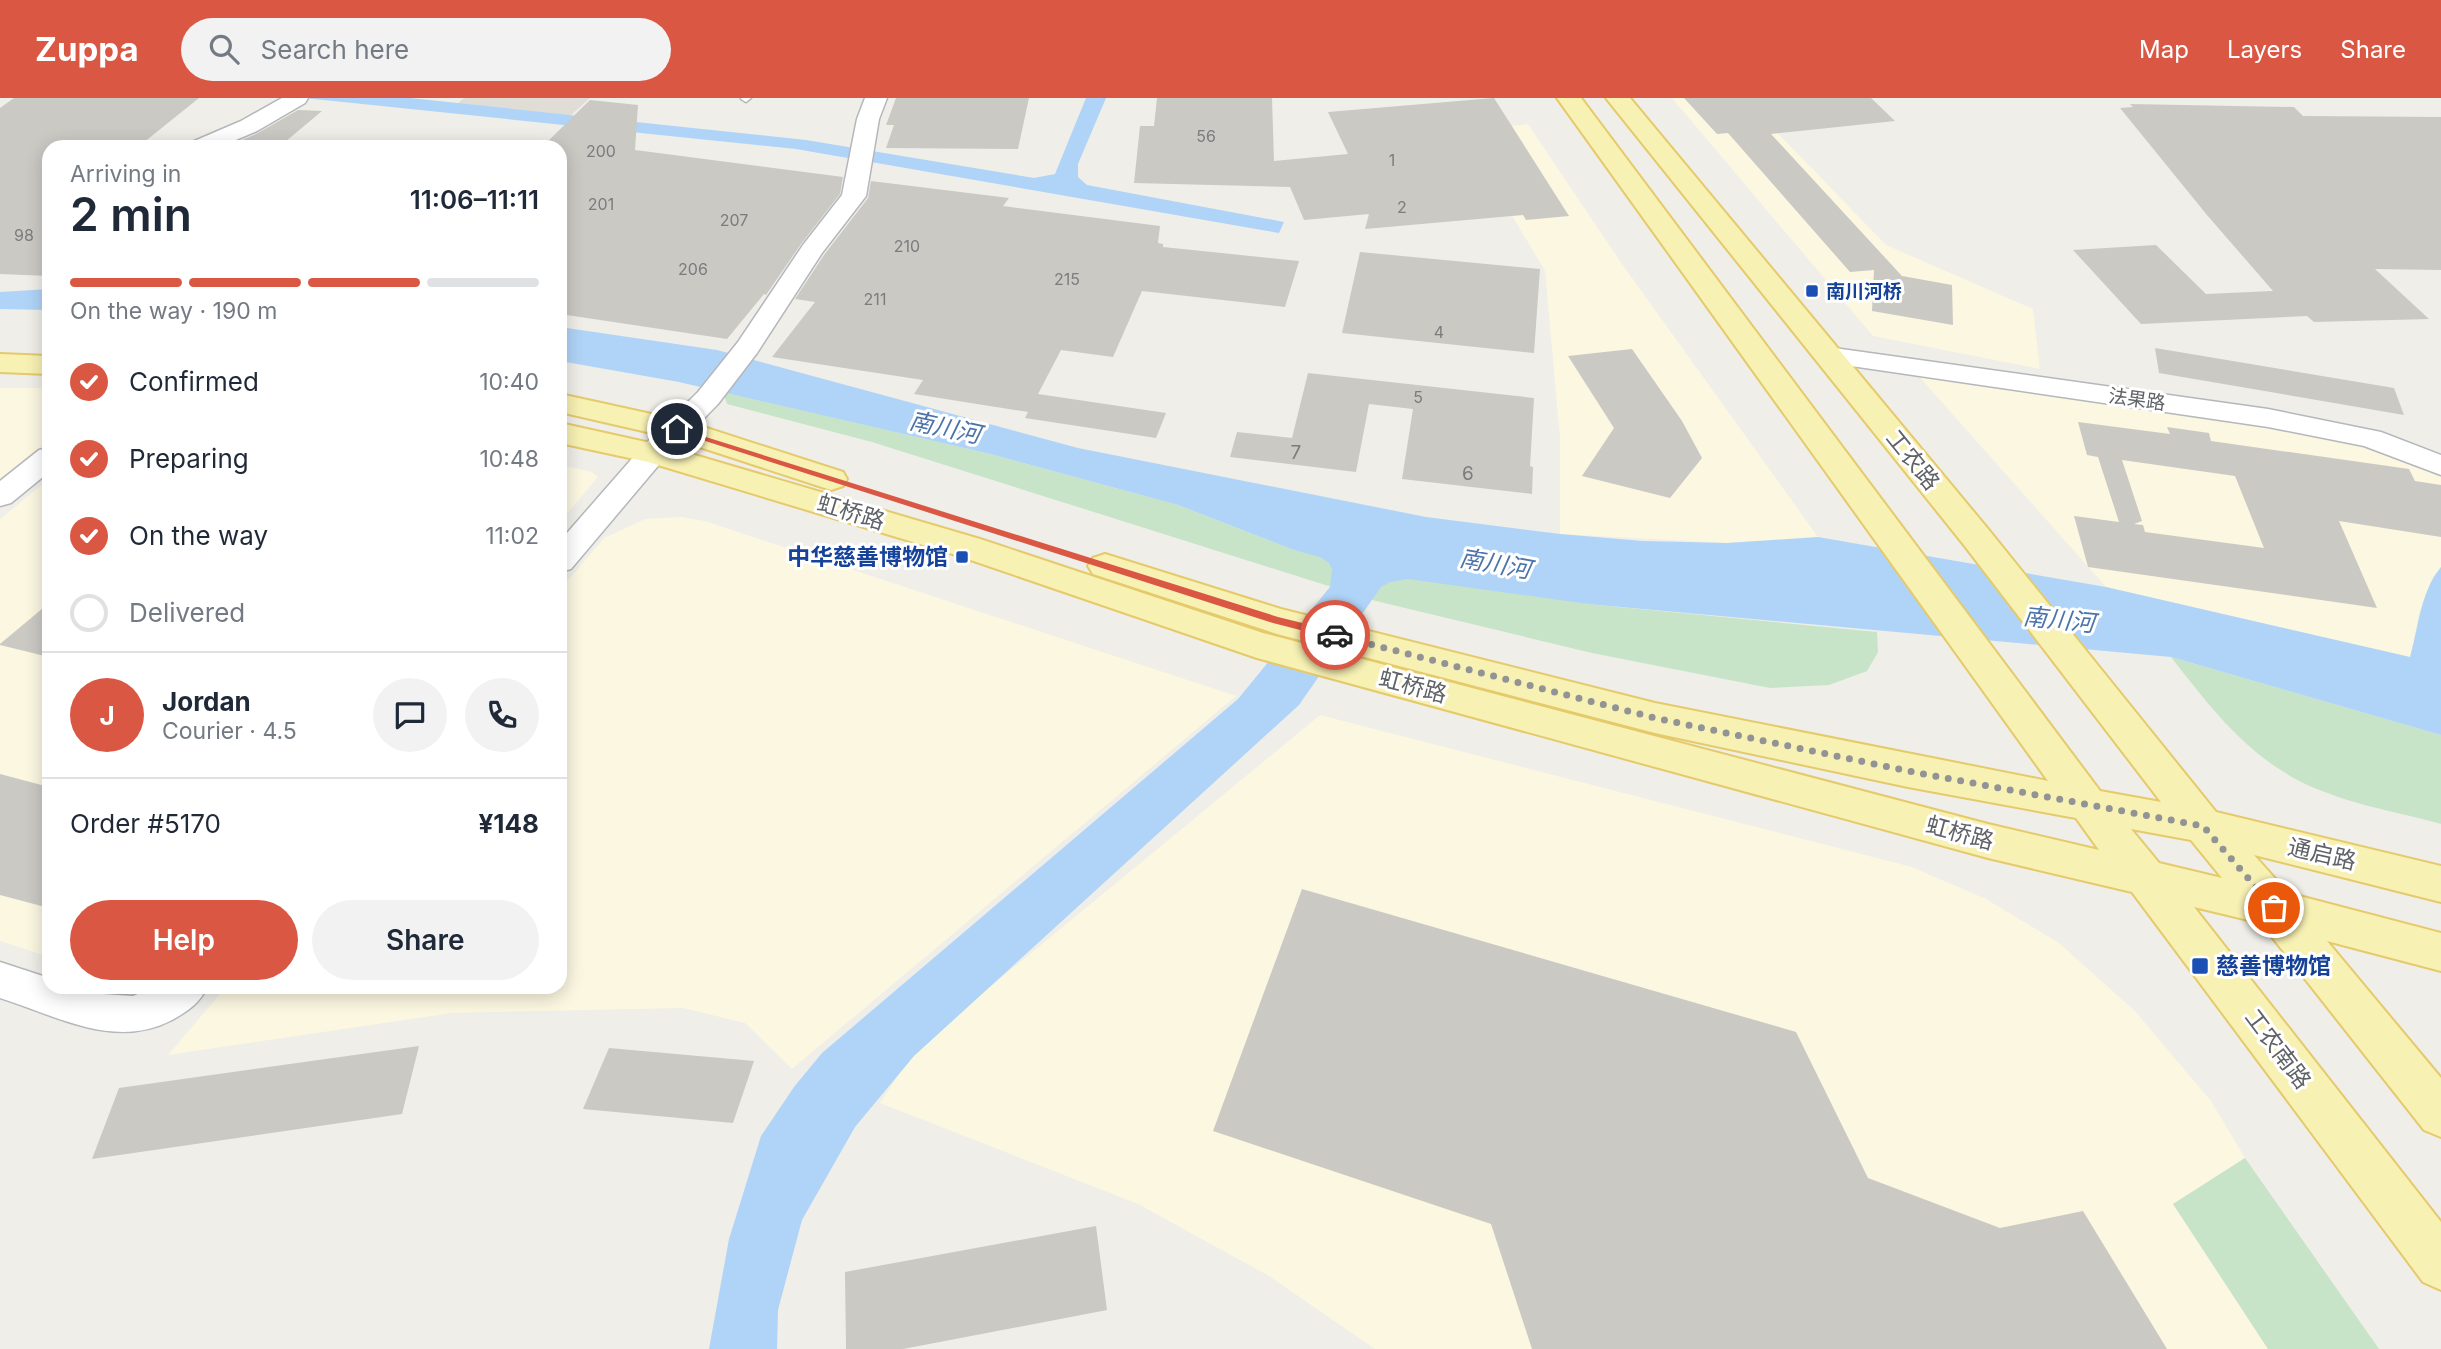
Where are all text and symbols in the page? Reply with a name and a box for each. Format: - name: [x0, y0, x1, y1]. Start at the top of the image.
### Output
- search box: [181, 18, 671, 81]
- text: Zuppa: [35, 29, 139, 69]
- icon: search: [205, 30, 243, 68]
- text: Search here: [261, 34, 409, 65]
- text: Map: [2139, 35, 2189, 64]
- text: Layers: [2227, 35, 2302, 64]
- text: Share: [2340, 35, 2406, 64]
- house number: 56: [1196, 126, 1216, 146]
- house number: 200: [586, 141, 616, 161]
- house number: 1: [1389, 150, 1395, 170]
- text: Arriving in: [70, 160, 181, 188]
- text: 11:06–11:11: [410, 184, 539, 215]
- text: 2 min: [70, 186, 192, 242]
- house number: 201: [588, 194, 614, 214]
- house number: 2: [1397, 197, 1407, 217]
- house number: 207: [720, 210, 748, 230]
- house number: 98: [14, 225, 34, 245]
- house number: 210: [894, 236, 920, 256]
- house number: 206: [678, 259, 708, 279]
- house number: 215: [1054, 269, 1080, 289]
- place label: 南川河桥: [1826, 280, 1902, 303]
- marker: 南川河桥: [1804, 283, 1820, 299]
- house number: 211: [864, 289, 886, 309]
- text: On the way · 190 m: [70, 297, 277, 325]
- house number: 4: [1434, 322, 1444, 342]
- icon: check: [70, 363, 108, 401]
- text: Confirmed: [129, 366, 259, 397]
- text: 10:40: [479, 368, 539, 396]
- street label: 法果路: [2107, 384, 2167, 415]
- house number: 5: [1413, 387, 1423, 407]
- pin: [647, 399, 707, 459]
- water label: 南川河: [907, 406, 987, 450]
- icon: home: [658, 410, 696, 448]
- street label: 工农路: [1880, 424, 1946, 496]
- icon: check: [70, 440, 108, 478]
- house number: 7: [1291, 441, 1301, 464]
- text: Preparing: [129, 443, 249, 474]
- text: 10:48: [479, 445, 539, 473]
- house number: 6: [1462, 462, 1474, 485]
- street label: 虹桥路: [814, 489, 888, 535]
- icon: check: [70, 517, 108, 555]
- text: On the way: [129, 520, 268, 551]
- text: 11:02: [485, 522, 539, 550]
- place label: 中华慈善博物馆: [787, 543, 948, 571]
- water label: 南川河: [1457, 543, 1537, 585]
- marker: 中华慈善博物馆: [954, 549, 970, 565]
- text: Delivered: [129, 597, 245, 628]
- courier: [1300, 600, 1370, 670]
- water label: 南川河: [2022, 601, 2100, 638]
- icon: car: [1316, 616, 1354, 654]
- street label: 虹桥路: [1376, 664, 1450, 708]
- button: chat: [373, 678, 447, 752]
- button: phone: [465, 678, 539, 752]
- text: Jordan: [162, 686, 251, 717]
- text: J: [99, 700, 115, 731]
- text: Courier · 4.5: [162, 717, 297, 745]
- text: Order #5170: [70, 808, 221, 839]
- text: ¥148: [478, 808, 539, 839]
- street label: 虹桥路: [1923, 811, 1997, 855]
- street label: 通启路: [2285, 833, 2359, 875]
- pin: [2244, 878, 2304, 938]
- icon: bag: [2255, 889, 2293, 927]
- button: Help: [70, 900, 298, 980]
- button: Share: [312, 900, 539, 980]
- place label: 慈善博物馆: [2216, 952, 2331, 980]
- marker: 慈善博物馆: [2190, 956, 2210, 976]
- street label: 工农南路: [2239, 1004, 2317, 1094]

